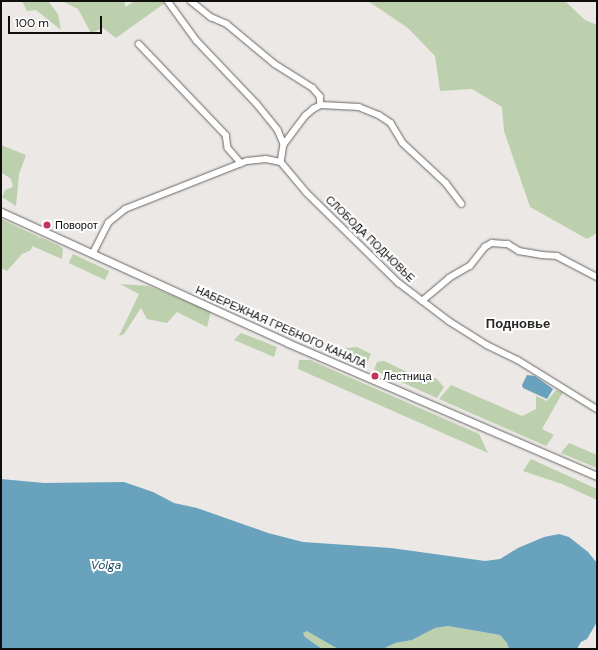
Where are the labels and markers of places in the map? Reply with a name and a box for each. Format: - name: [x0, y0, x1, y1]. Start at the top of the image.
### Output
- place label: Поворот: [55, 218, 98, 232]
- marker: Поворот: [42, 220, 52, 230]
- place label: Лестница: [383, 369, 432, 383]
- marker: Лестница: [370, 371, 380, 381]

